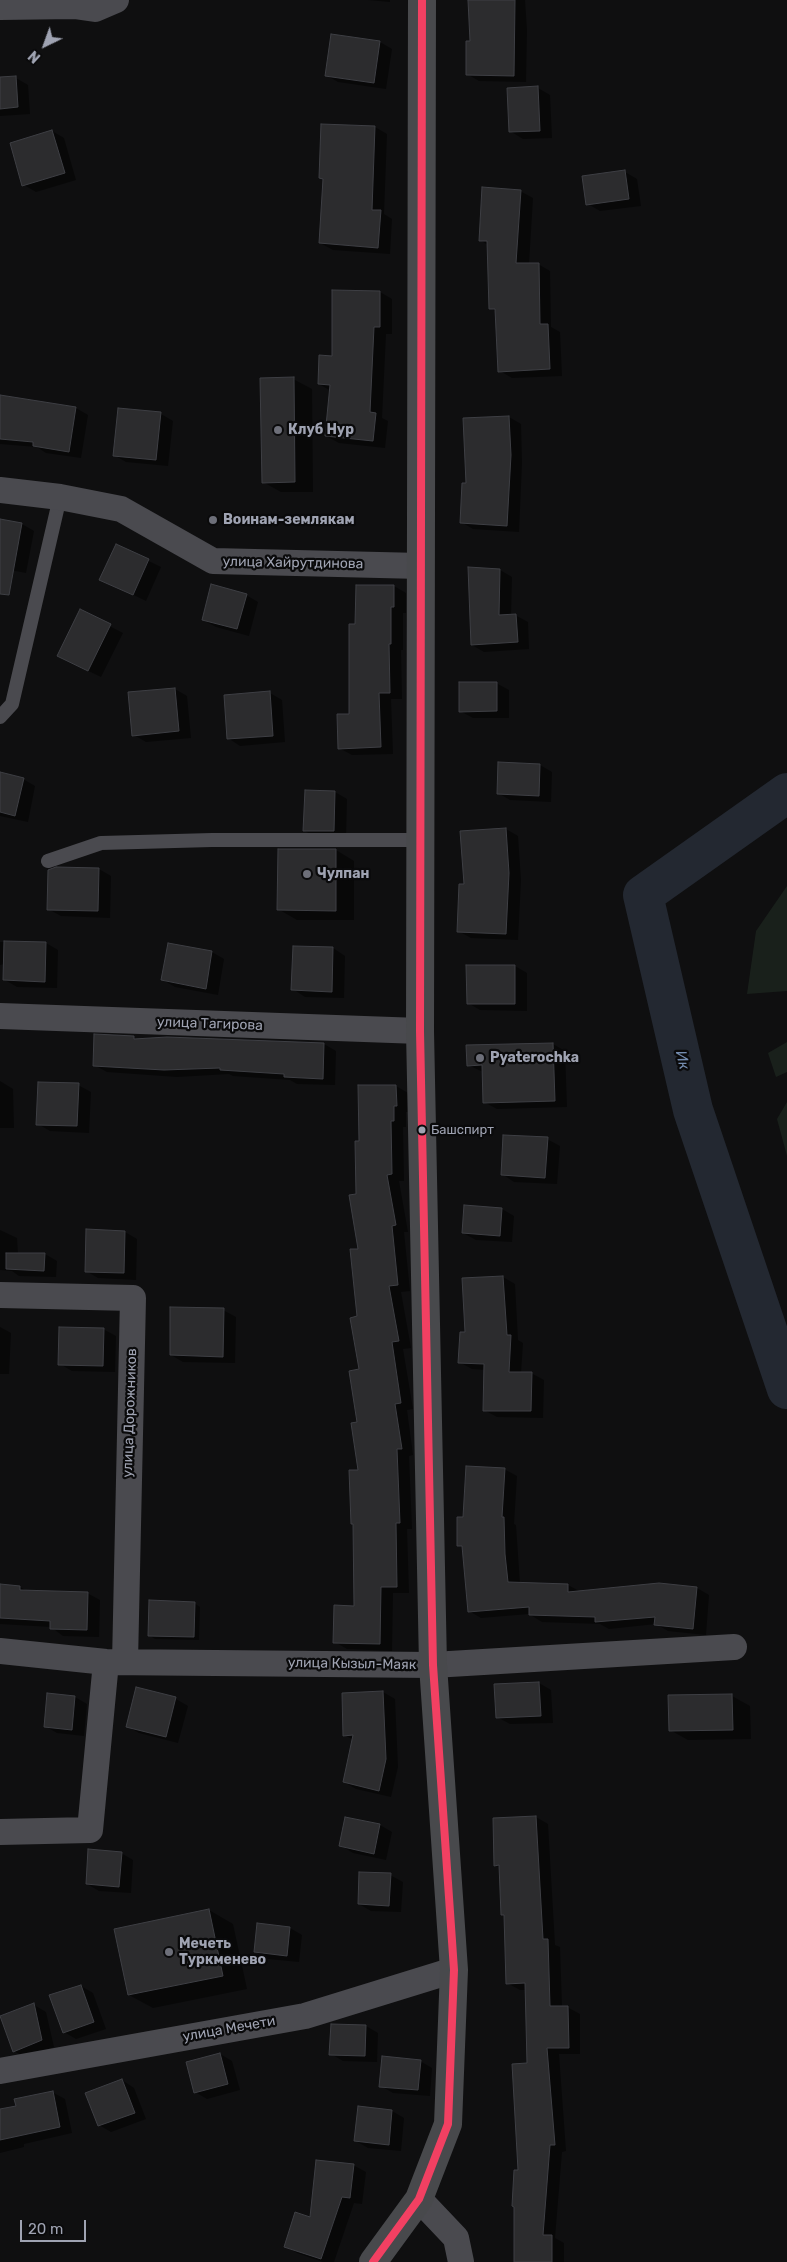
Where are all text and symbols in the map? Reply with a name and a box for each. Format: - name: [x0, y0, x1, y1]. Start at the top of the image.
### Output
- north arrow: [20, 20, 70, 70]
- text: N: [25, 47, 44, 66]
- place label: Клуб Нур: [288, 422, 354, 438]
- marker: Клуб Нур: [272, 424, 284, 436]
- place label: Воинам-землякам: [223, 512, 355, 528]
- marker: Воинам-землякам: [207, 514, 219, 526]
- street label: улица Хайрутдинова: [222, 553, 364, 573]
- place label: Чулпан: [317, 866, 369, 882]
- marker: Чулпан: [301, 868, 313, 880]
- street label: улица Тагирова: [157, 1014, 263, 1034]
- water label: Ик: [671, 1049, 693, 1071]
- place label: Pyaterochka: [490, 1050, 579, 1066]
- marker: Pyaterochka: [474, 1052, 486, 1064]
- place label: Башспирт: [431, 1122, 494, 1138]
- marker: Башспирт: [417, 1125, 427, 1135]
- street label: улица Дорожников: [119, 1348, 141, 1478]
- street label: улица Кызыл-Маяк: [288, 1654, 416, 1674]
- place label: Мечеть Туркменево: [179, 1936, 266, 1968]
- marker: Мечеть Туркменево: [163, 1946, 175, 1958]
- street label: улица Мечети: [181, 2013, 277, 2045]
- scale bar: [22, 2210, 89, 2242]
- text: 20 m: [28, 2220, 63, 2238]

